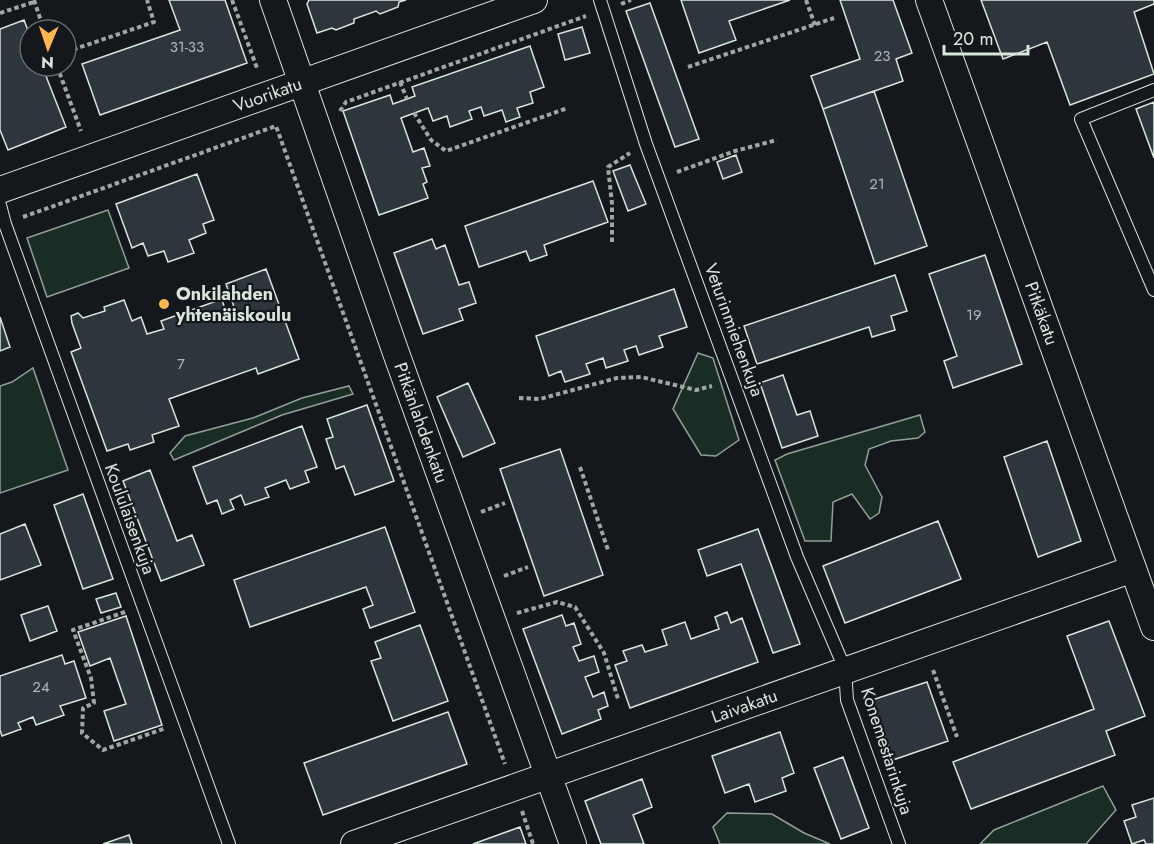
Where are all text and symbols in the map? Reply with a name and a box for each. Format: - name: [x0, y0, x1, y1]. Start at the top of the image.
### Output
- north arrow: [18, 18, 78, 78]
- scale bar: [944, 18, 1028, 56]
- text: 20 m: [953, 26, 993, 52]
- house number: 31-33: [170, 36, 204, 58]
- house number: 23: [874, 45, 890, 67]
- text: N: [41, 51, 54, 74]
- street label: Vuorikatu: [230, 71, 305, 119]
- house number: 21: [869, 173, 885, 195]
- street label: Veturinmiehenkuja: [698, 260, 770, 400]
- street label: Pitkäkatu: [1018, 278, 1065, 349]
- place label: Onkilahden yhtenäiskoulu: [175, 281, 291, 328]
- marker: Onkilahden yhtenäiskoulu: [157, 297, 171, 311]
- house number: 19: [966, 304, 982, 326]
- house number: 7: [177, 353, 185, 375]
- street label: Pitkänlahdenkatu: [387, 359, 455, 487]
- street label: Koululaisenkuja: [98, 460, 162, 578]
- house number: 24: [32, 676, 50, 698]
- street label: Laivakatu: [708, 683, 781, 730]
- street label: Konemestarinkuja: [854, 684, 920, 818]

